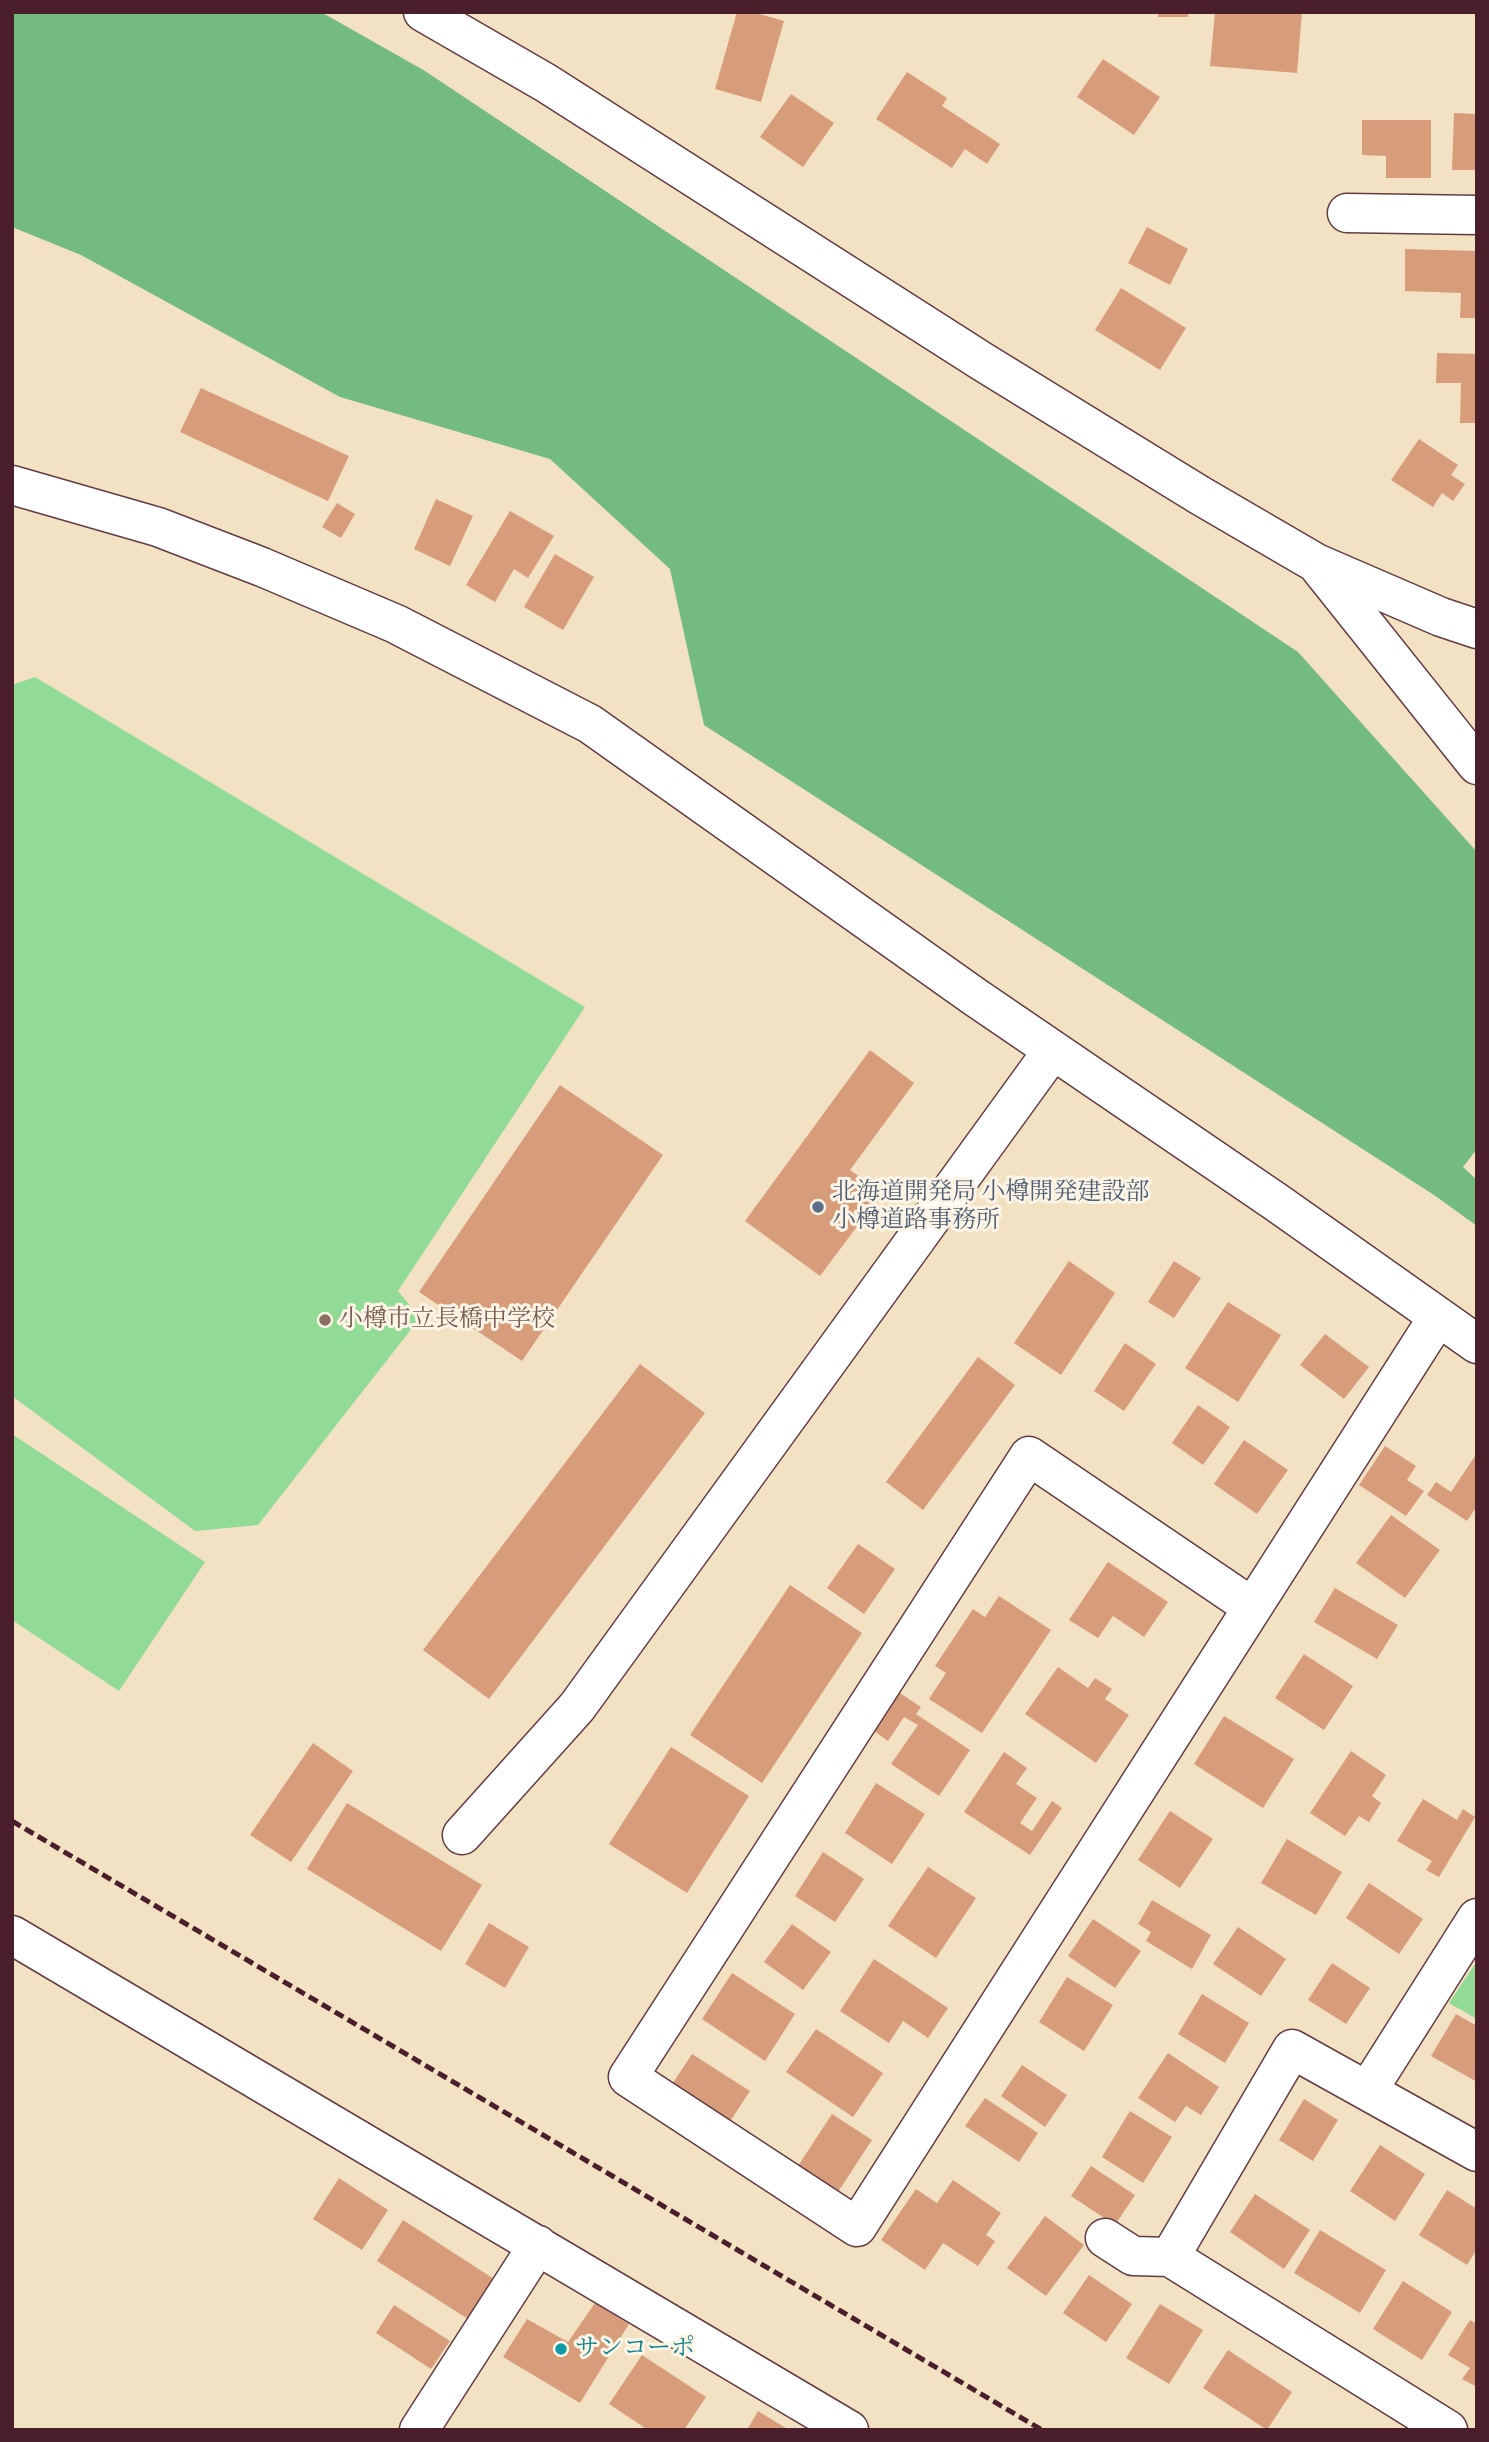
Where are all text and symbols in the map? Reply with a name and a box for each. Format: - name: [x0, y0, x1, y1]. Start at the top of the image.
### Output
- place label: 北海道開発局 小樽開発建設部 小樽道路事務所: [832, 1179, 1149, 1235]
- marker: 北海道開発局 小樽開発建設部 小樽道路事務所: [810, 1199, 826, 1215]
- place label: 小樽市立長橋中学校: [339, 1306, 555, 1334]
- marker: 小樽市立長橋中学校: [317, 1312, 333, 1328]
- place label: サンコーポ: [575, 2335, 695, 2363]
- marker: サンコーポ: [553, 2341, 569, 2357]

